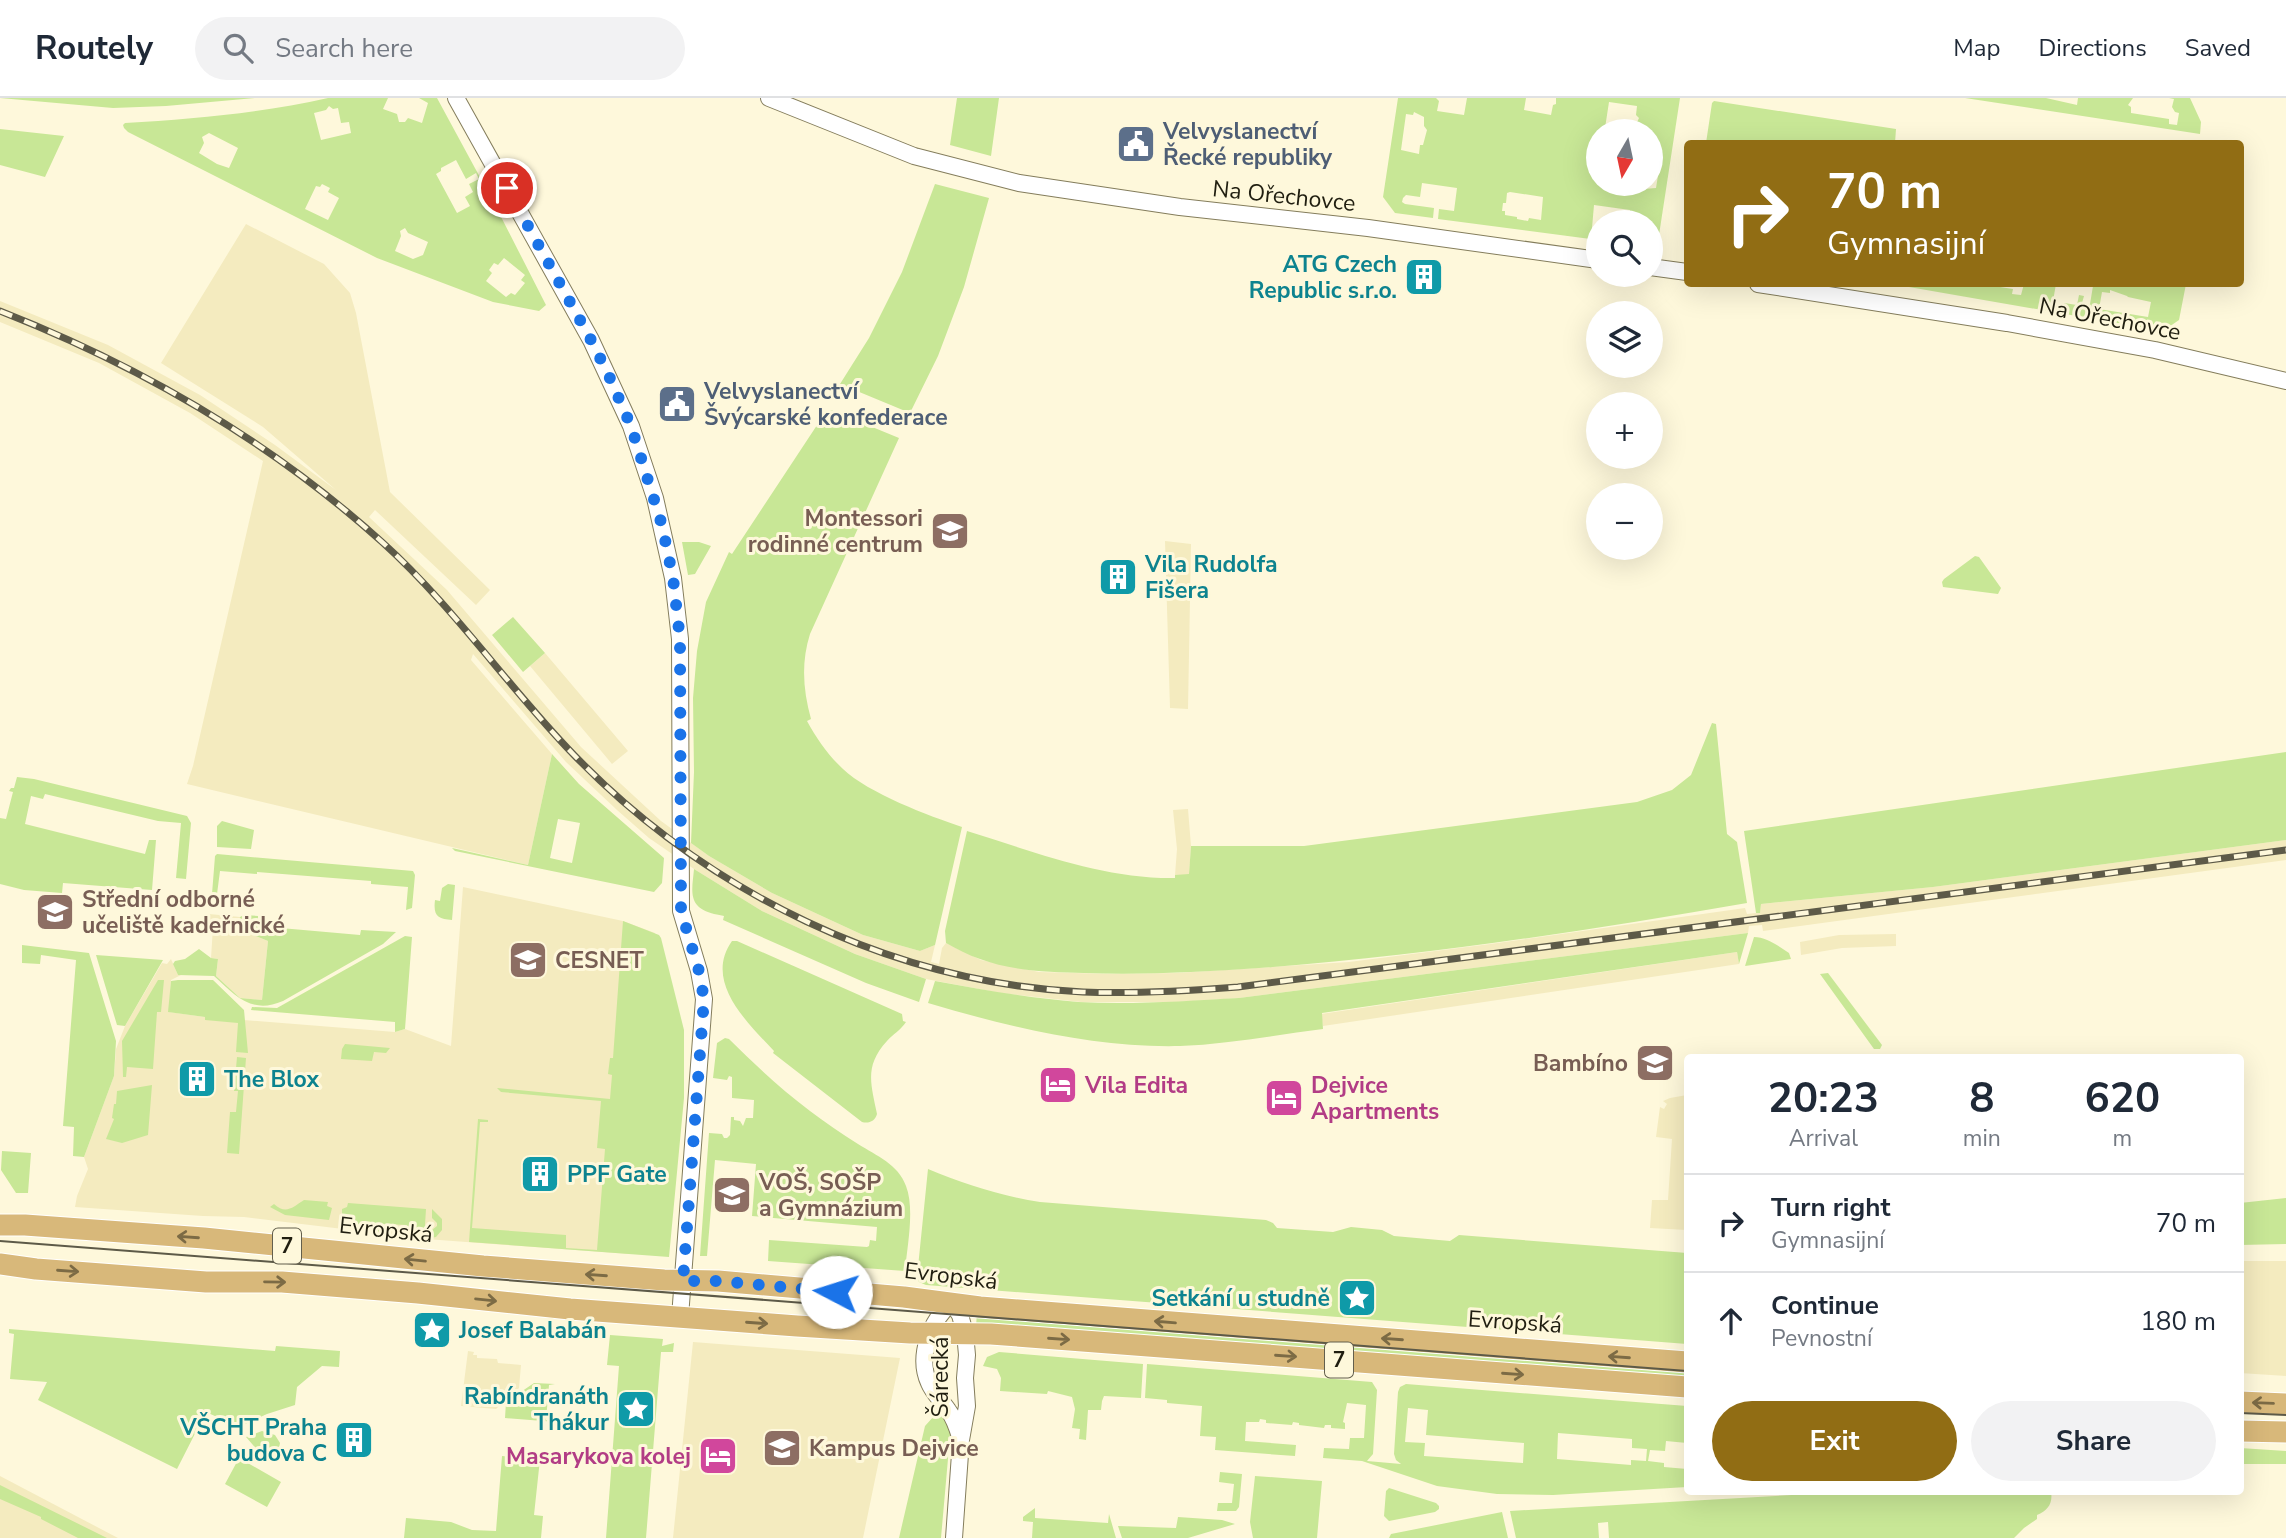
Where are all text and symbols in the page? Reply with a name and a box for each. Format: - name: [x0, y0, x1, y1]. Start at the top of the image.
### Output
- search box: [195, 17, 685, 80]
- text: Routely: [35, 26, 153, 71]
- icon: search: [219, 29, 257, 67]
- text: Search here: [275, 31, 413, 66]
- text: Map: [1953, 32, 2000, 64]
- text: Directions: [2038, 32, 2147, 64]
- text: Saved: [2185, 32, 2251, 64]
- place label: Velvyslanectví Řecké republiky: [1162, 116, 1333, 173]
- north arrow: [1586, 119, 1662, 196]
- map controls: [1586, 119, 1663, 560]
- public building icon: Velvyslanectví Řecké republiky: [1115, 123, 1157, 165]
- pin: [477, 158, 537, 218]
- text: 70 m: [1827, 158, 1942, 225]
- icon: right: [1712, 168, 1803, 259]
- icon: arrive: [488, 169, 526, 207]
- street label: Na Ořechovce: [1211, 173, 1357, 219]
- button: search: [1586, 210, 1663, 287]
- text: Gymnasijní: [1827, 222, 1985, 265]
- place label: ATG Czech Republic s.r.o.: [1249, 249, 1397, 306]
- building icon: ATG Czech Republic s.r.o.: [1403, 256, 1445, 298]
- street label: Na Ořechovce: [2036, 290, 2184, 348]
- button: layers: [1586, 301, 1663, 378]
- place label: Velvyslanectví Švýcarské konfederace: [703, 376, 948, 433]
- public building icon: Velvyslanectví Švýcarské konfederace: [656, 383, 698, 425]
- button: +: [1586, 392, 1663, 469]
- button: −: [1586, 483, 1663, 560]
- place label: Montessori rodinné centrum: [748, 503, 923, 560]
- school or university icon: Montessori rodinné centrum: [929, 510, 971, 552]
- place label: Vila Rudolfa Fišera: [1144, 549, 1277, 606]
- building icon: Vila Rudolfa Fišera: [1097, 556, 1139, 598]
- place label: Střední odborné učeliště kadeřnické: [82, 884, 285, 941]
- school or university icon: Střední odborné učeliště kadeřnické: [34, 891, 76, 933]
- school or university icon: CESNET: [507, 939, 549, 981]
- place label: CESNET: [555, 945, 644, 976]
- school or university icon: Bambíno: [1634, 1042, 1676, 1084]
- place label: Bambíno: [1533, 1048, 1628, 1079]
- building icon: The Blox: [176, 1058, 218, 1100]
- place label: The Blox: [224, 1064, 319, 1095]
- hotel icon: Vila Edita: [1037, 1064, 1079, 1106]
- place label: Vila Edita: [1084, 1070, 1188, 1101]
- place label: Dejvice Apartments: [1311, 1070, 1439, 1127]
- text: 20:23: [1768, 1070, 1879, 1127]
- text: 8: [1969, 1070, 1994, 1127]
- text: 620: [2085, 1070, 2160, 1127]
- hotel icon: Dejvice Apartments: [1263, 1077, 1305, 1119]
- text: Arrival: [1789, 1123, 1858, 1154]
- text: min: [1963, 1123, 2001, 1154]
- text: m: [2113, 1123, 2132, 1154]
- building icon: PPF Gate: [519, 1153, 561, 1195]
- place label: PPF Gate: [567, 1159, 667, 1190]
- place label: VOŠ, SOŠP a Gymnázium: [758, 1167, 903, 1224]
- school or university icon: VOŠ, SOŠP a Gymnázium: [711, 1174, 753, 1216]
- text: Turn right: [1771, 1190, 1890, 1225]
- icon: right: [1712, 1204, 1750, 1242]
- text: 70 m: [2156, 1206, 2216, 1241]
- street label: Evropská: [338, 1210, 434, 1250]
- text: Gymnasijní: [1771, 1225, 1885, 1256]
- road number: 7: [273, 1228, 301, 1264]
- one-way arrow: [178, 1230, 200, 1243]
- one-way arrow: [404, 1253, 427, 1266]
- position arrow: [799, 1255, 873, 1329]
- street label: Evropská: [902, 1255, 1000, 1297]
- one-way arrow: [56, 1265, 79, 1278]
- one-way arrow: [585, 1268, 608, 1281]
- one-way arrow: [263, 1275, 286, 1289]
- place icon: Setkání u studně: [1336, 1277, 1378, 1319]
- place label: Setkání u studně: [1151, 1283, 1330, 1314]
- text: Continue: [1771, 1288, 1879, 1323]
- one-way arrow: [475, 1294, 497, 1307]
- icon: ahead: [1712, 1302, 1750, 1340]
- street label: Evropská: [1467, 1303, 1563, 1341]
- text: 180 m: [2140, 1304, 2216, 1339]
- place icon: Josef Balabán: [411, 1309, 453, 1351]
- place label: Josef Balabán: [458, 1315, 607, 1346]
- one-way arrow: [1155, 1315, 1177, 1328]
- one-way arrow: [745, 1317, 767, 1330]
- text: Pevnostní: [1771, 1323, 1872, 1354]
- one-way arrow: [1047, 1333, 1070, 1346]
- one-way arrow: [1381, 1333, 1404, 1346]
- street label: Šárecká: [925, 1337, 956, 1417]
- road number: 7: [1325, 1342, 1353, 1378]
- one-way arrow: [1274, 1350, 1296, 1363]
- one-way arrow: [1608, 1350, 1631, 1363]
- one-way arrow: [1501, 1368, 1523, 1381]
- place label: Rabíndranáth Thákur: [464, 1381, 609, 1438]
- place icon: Rabíndranáth Thákur: [615, 1388, 657, 1430]
- one-way arrow: [2252, 1397, 2275, 1410]
- button: Exit: [1712, 1401, 1957, 1481]
- button: Share: [1971, 1401, 2216, 1481]
- place label: VŠCHT Praha budova C: [179, 1412, 327, 1469]
- building icon: VŠCHT Praha budova C: [333, 1419, 375, 1461]
- school or university icon: Kampus Dejvice: [761, 1427, 803, 1469]
- place label: Kampus Dejvice: [809, 1433, 979, 1464]
- hotel icon: Masarykova kolej: [697, 1435, 739, 1477]
- place label: Masarykova kolej: [506, 1441, 691, 1472]

